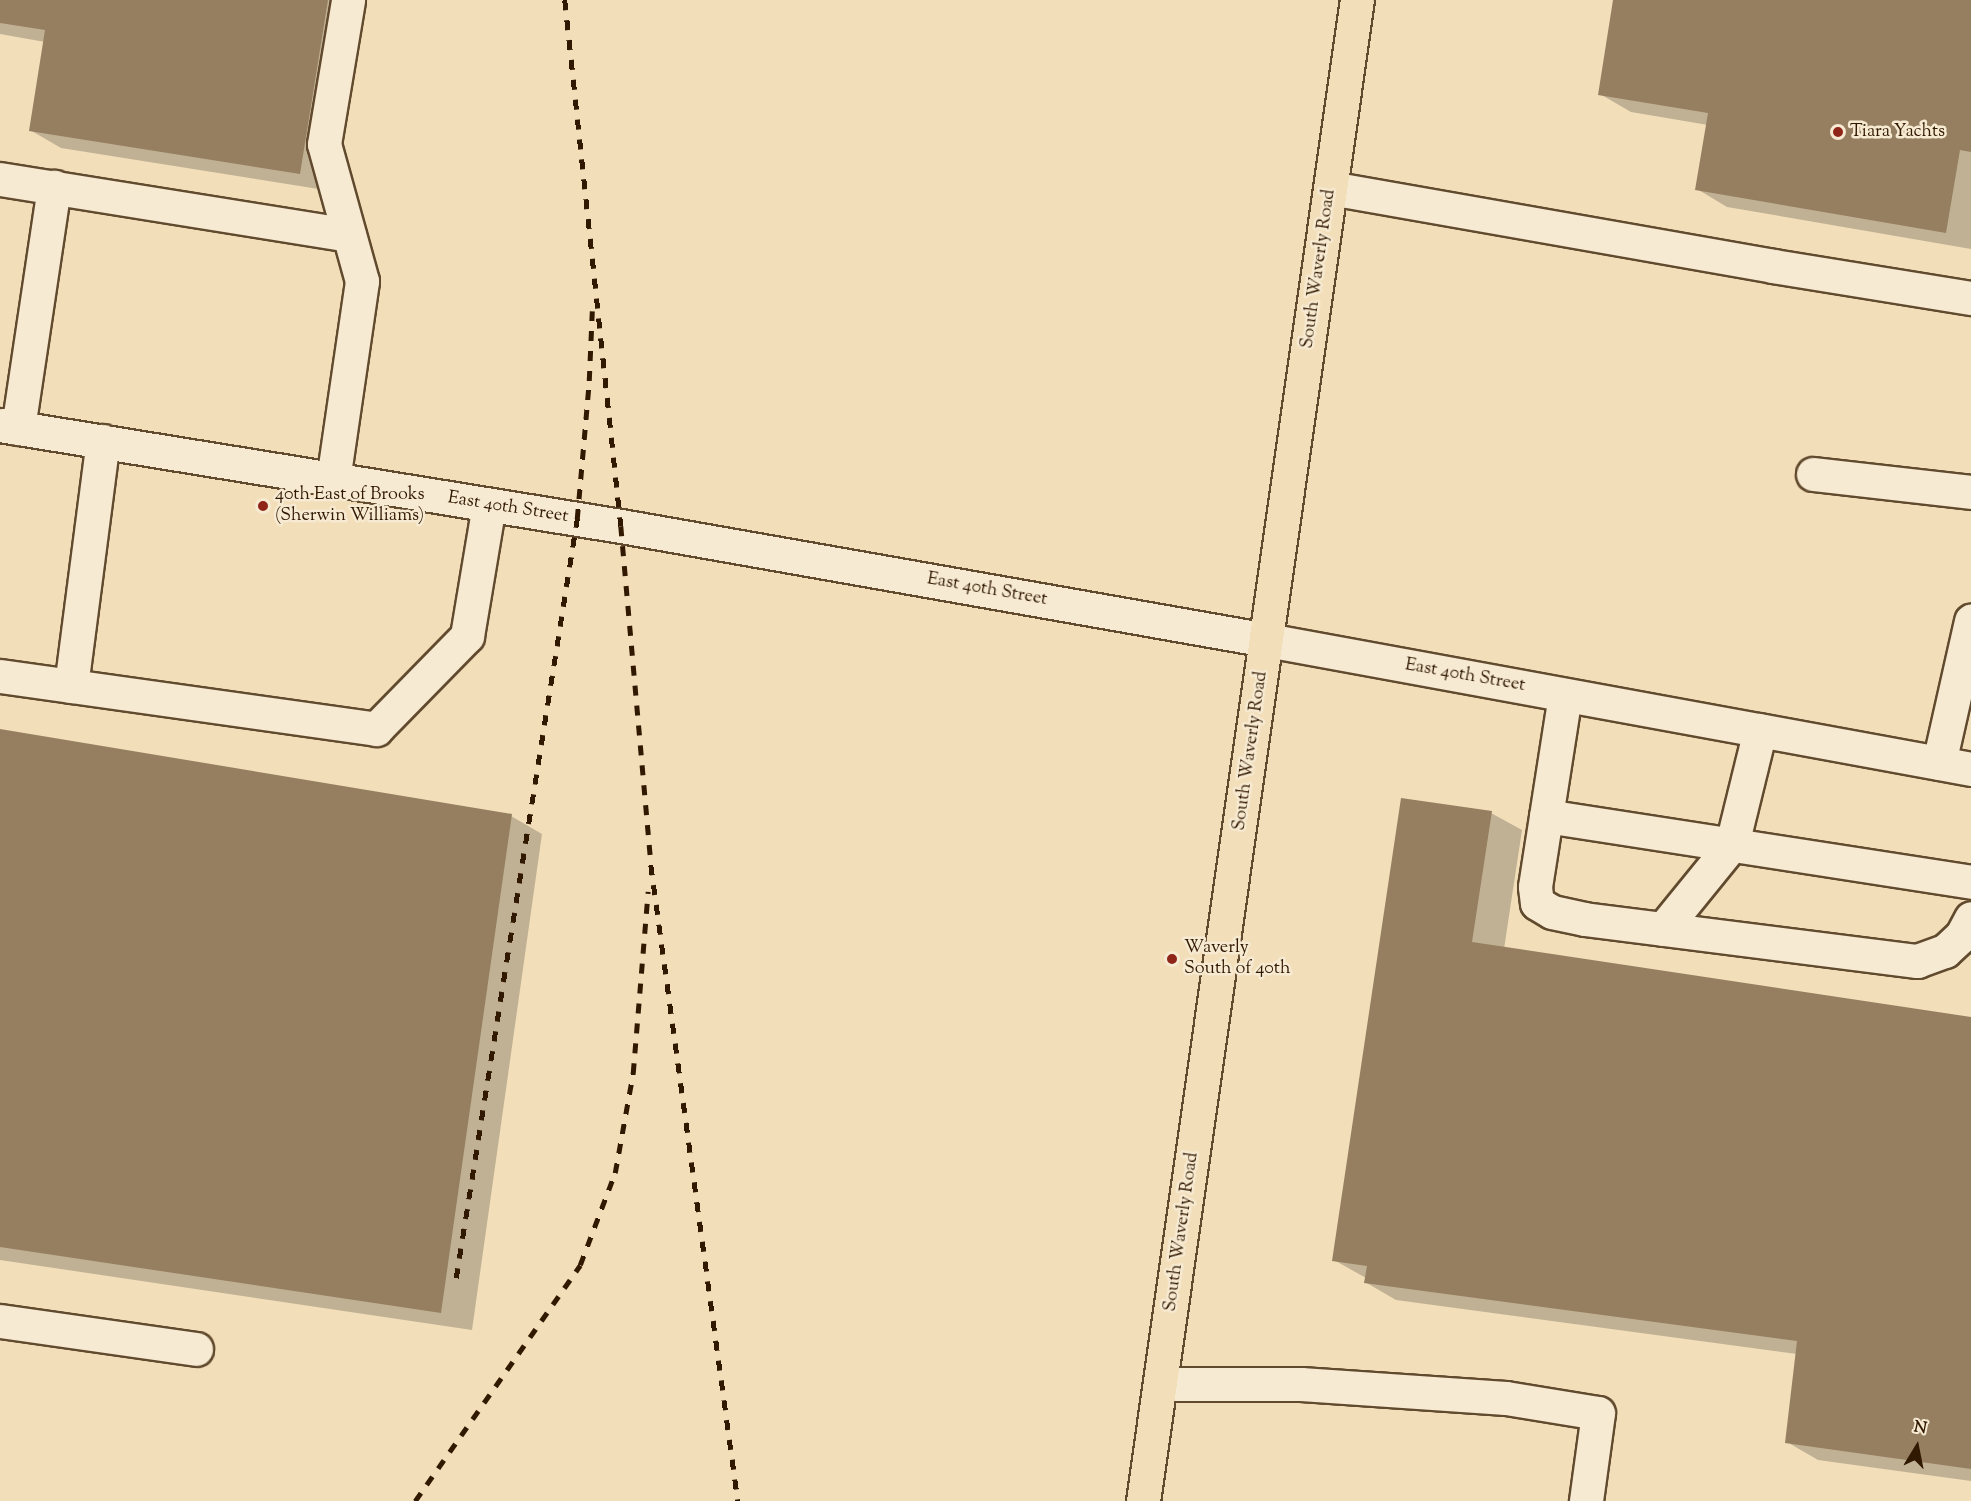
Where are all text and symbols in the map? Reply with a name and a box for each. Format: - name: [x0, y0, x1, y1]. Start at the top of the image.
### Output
- place label: Tiara Yachts: [1850, 121, 1945, 143]
- marker: Tiara Yachts: [1831, 125, 1845, 139]
- street label: South Waverly Road: [1297, 188, 1341, 350]
- place label: 40th East of Brooks (Sherwin Williams): [275, 485, 425, 528]
- street label: East 40th Street: [446, 488, 570, 528]
- marker: 40th East of Brooks (Sherwin Williams): [256, 499, 270, 513]
- street label: East 40th Street: [925, 569, 1049, 611]
- street label: East 40th Street: [1403, 655, 1527, 697]
- street label: South Waverly Road: [1229, 670, 1273, 832]
- place label: Waverly South of 40th: [1184, 938, 1290, 980]
- marker: Waverly South of 40th: [1165, 952, 1179, 966]
- street label: South Waverly Road: [1160, 1151, 1204, 1313]
- text: N: [1912, 1416, 1929, 1441]
- north arrow: [1887, 1417, 1947, 1477]

